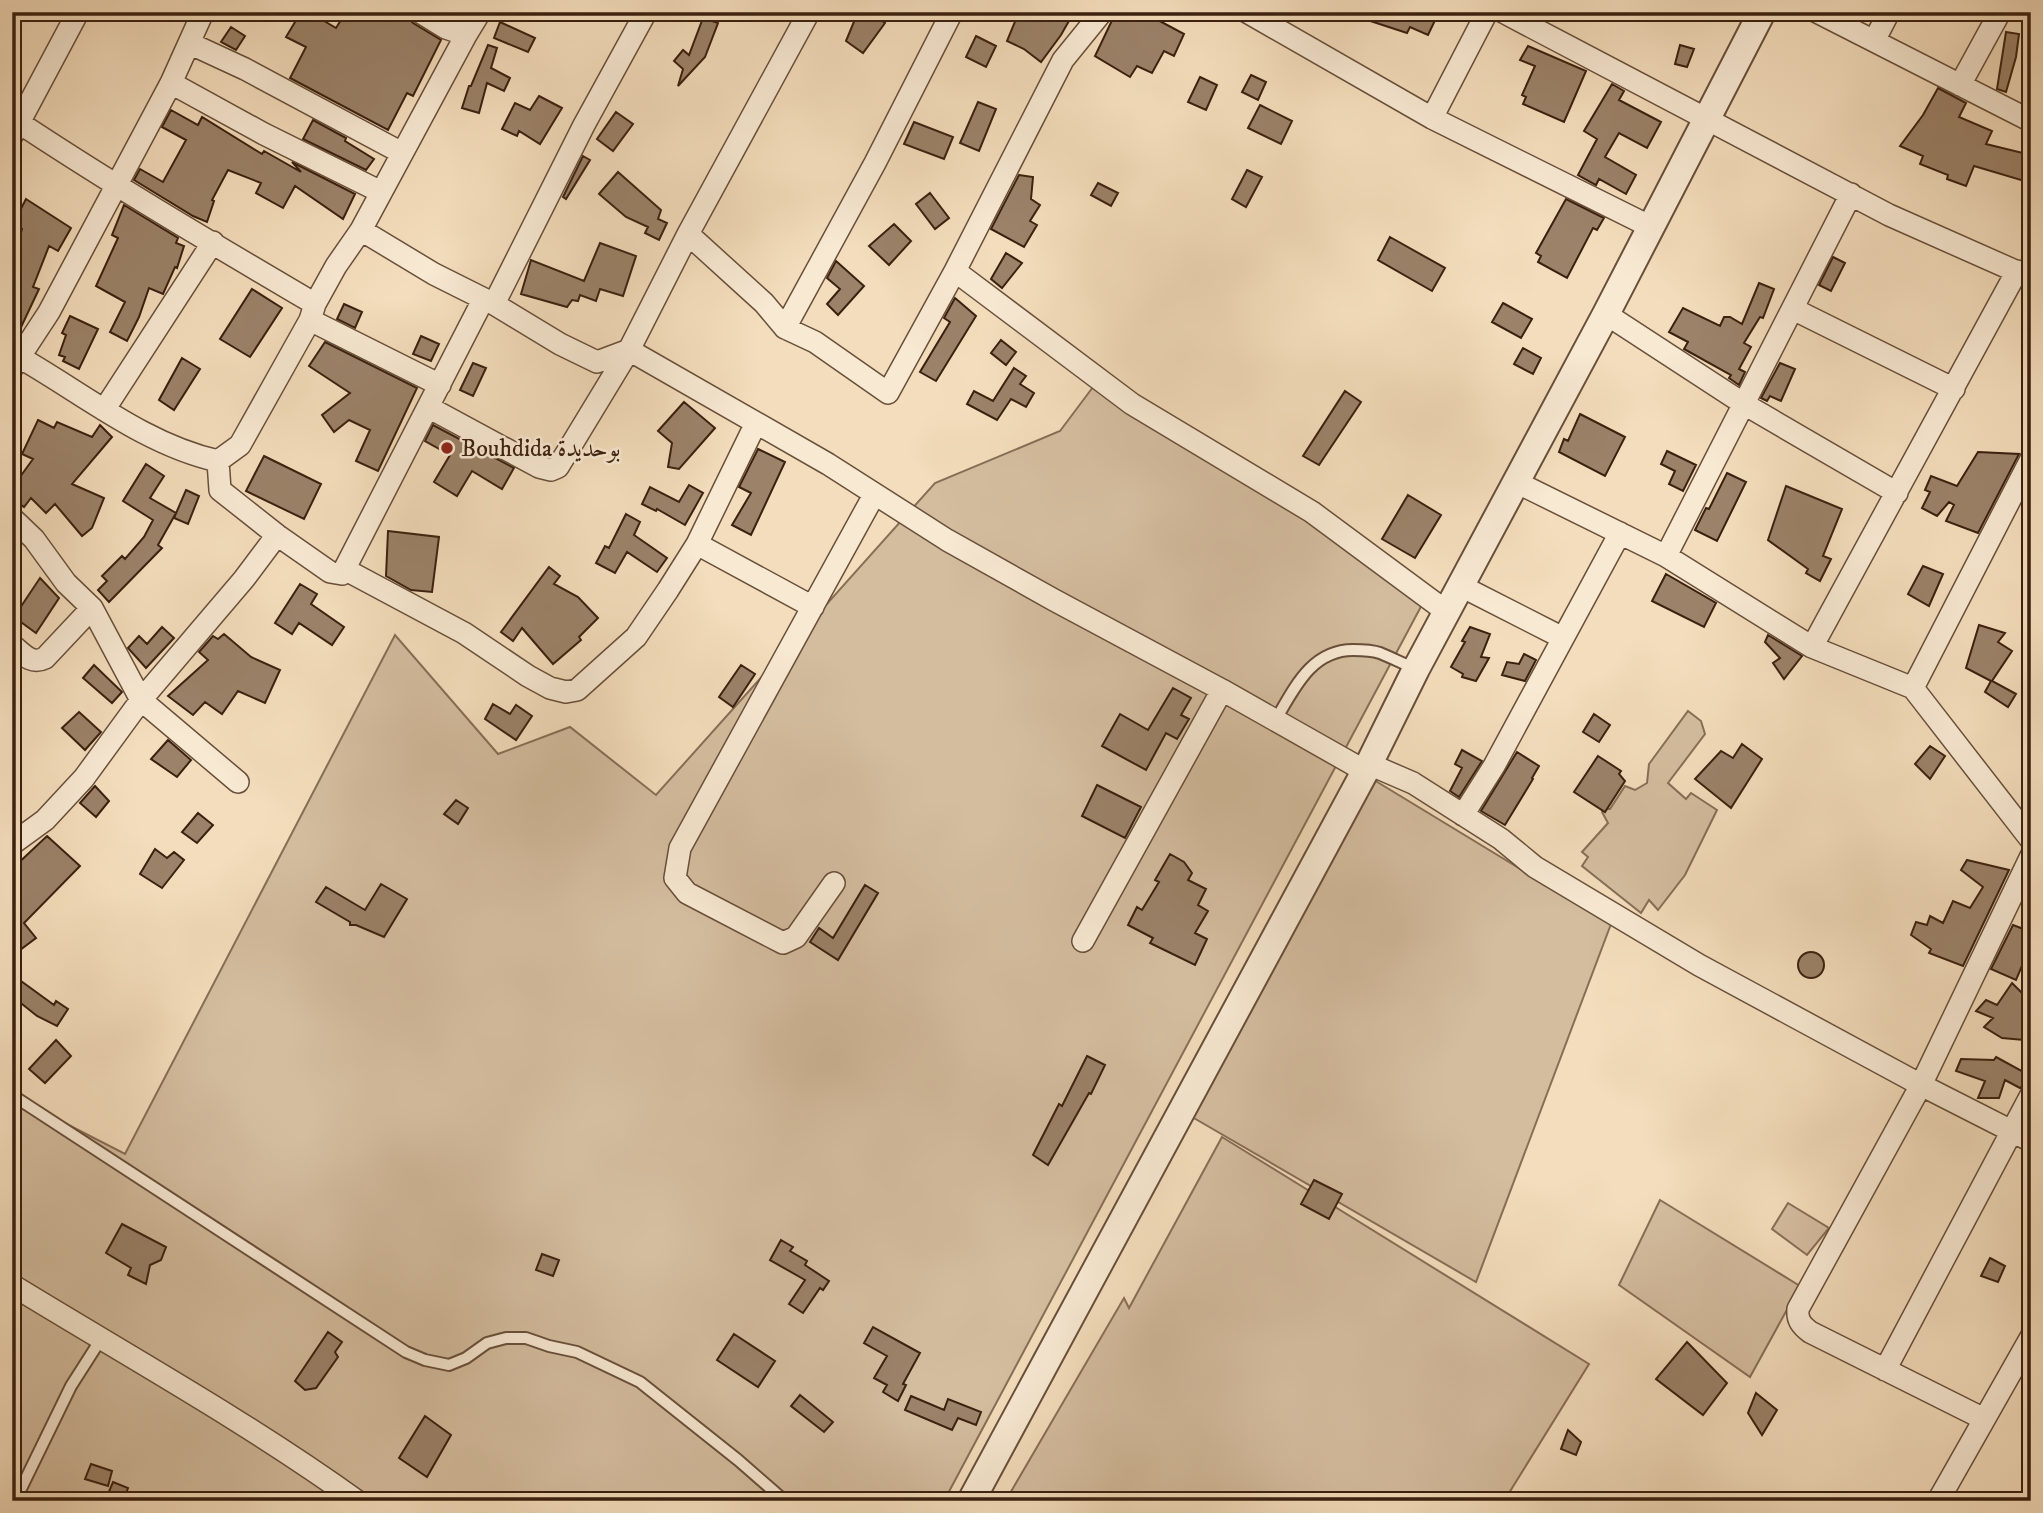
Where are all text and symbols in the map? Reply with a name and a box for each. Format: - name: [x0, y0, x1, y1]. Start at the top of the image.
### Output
- place label: Bouhdida بوحديدة: [461, 434, 621, 464]
- marker: Bouhdida بوحديدة: [439, 440, 455, 456]

